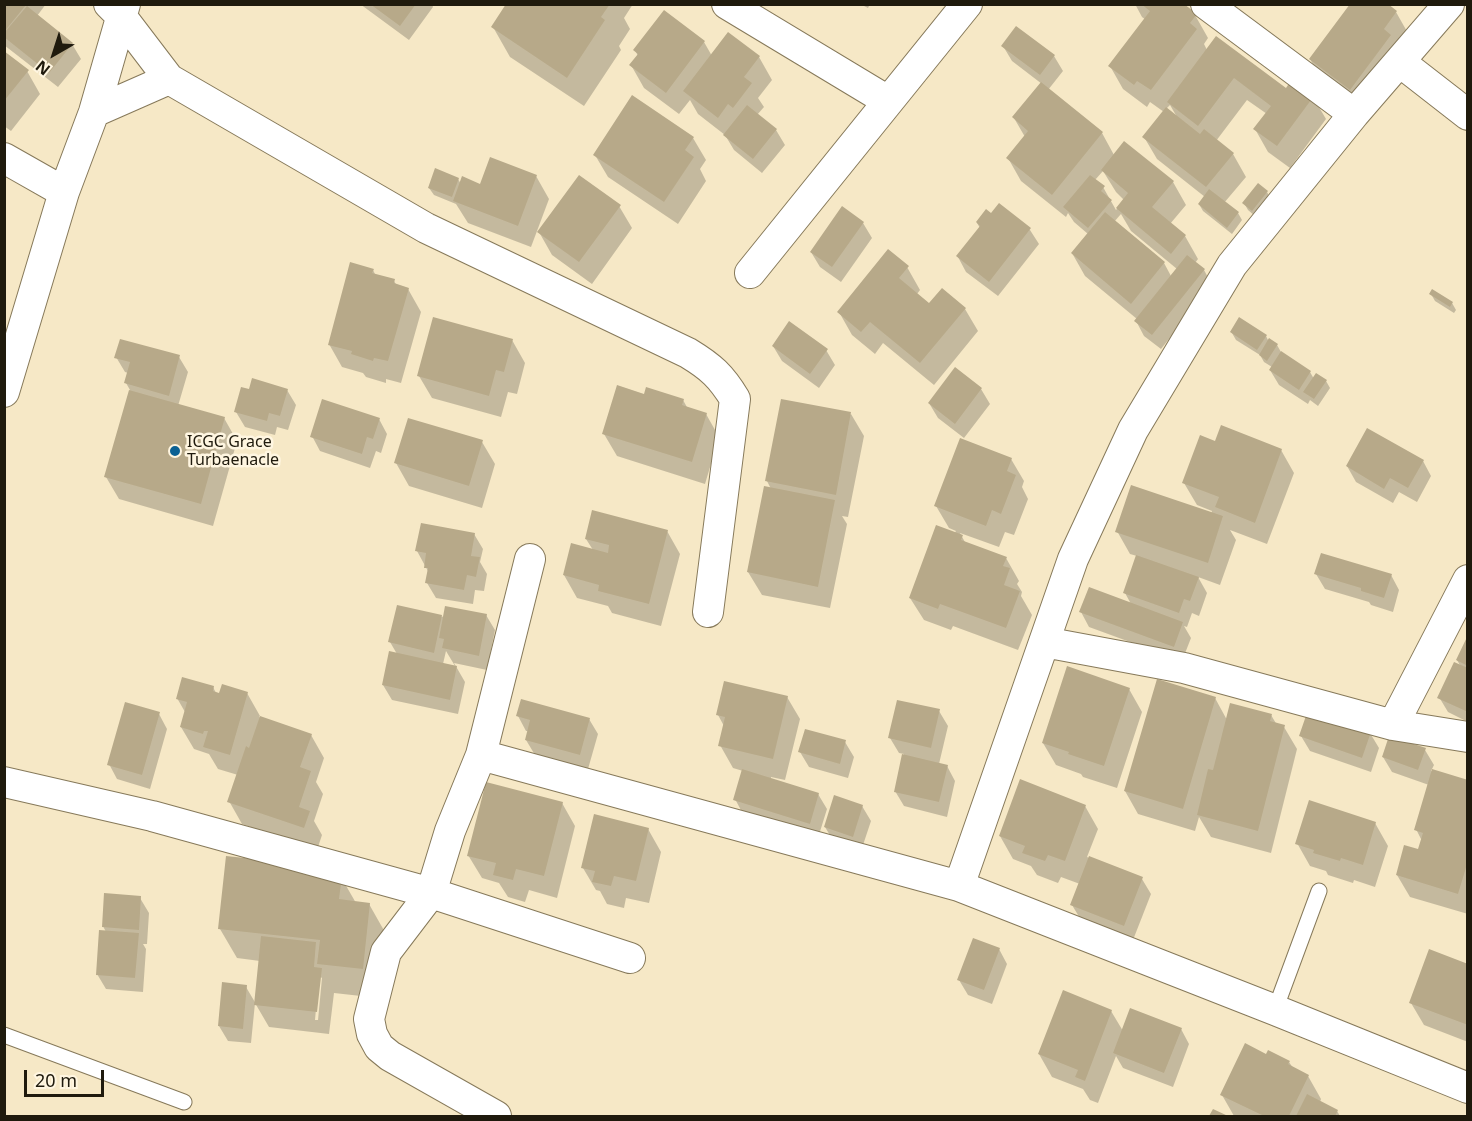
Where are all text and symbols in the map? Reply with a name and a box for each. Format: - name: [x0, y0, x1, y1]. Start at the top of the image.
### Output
- north arrow: [24, 24, 84, 84]
- text: N: [31, 55, 55, 81]
- place label: ICGC Grace Turbaenacle: [187, 432, 279, 470]
- marker: ICGC Grace Turbaenacle: [168, 444, 182, 458]
- scale bar: [27, 1058, 106, 1096]
- text: 20 m: [35, 1068, 77, 1092]

